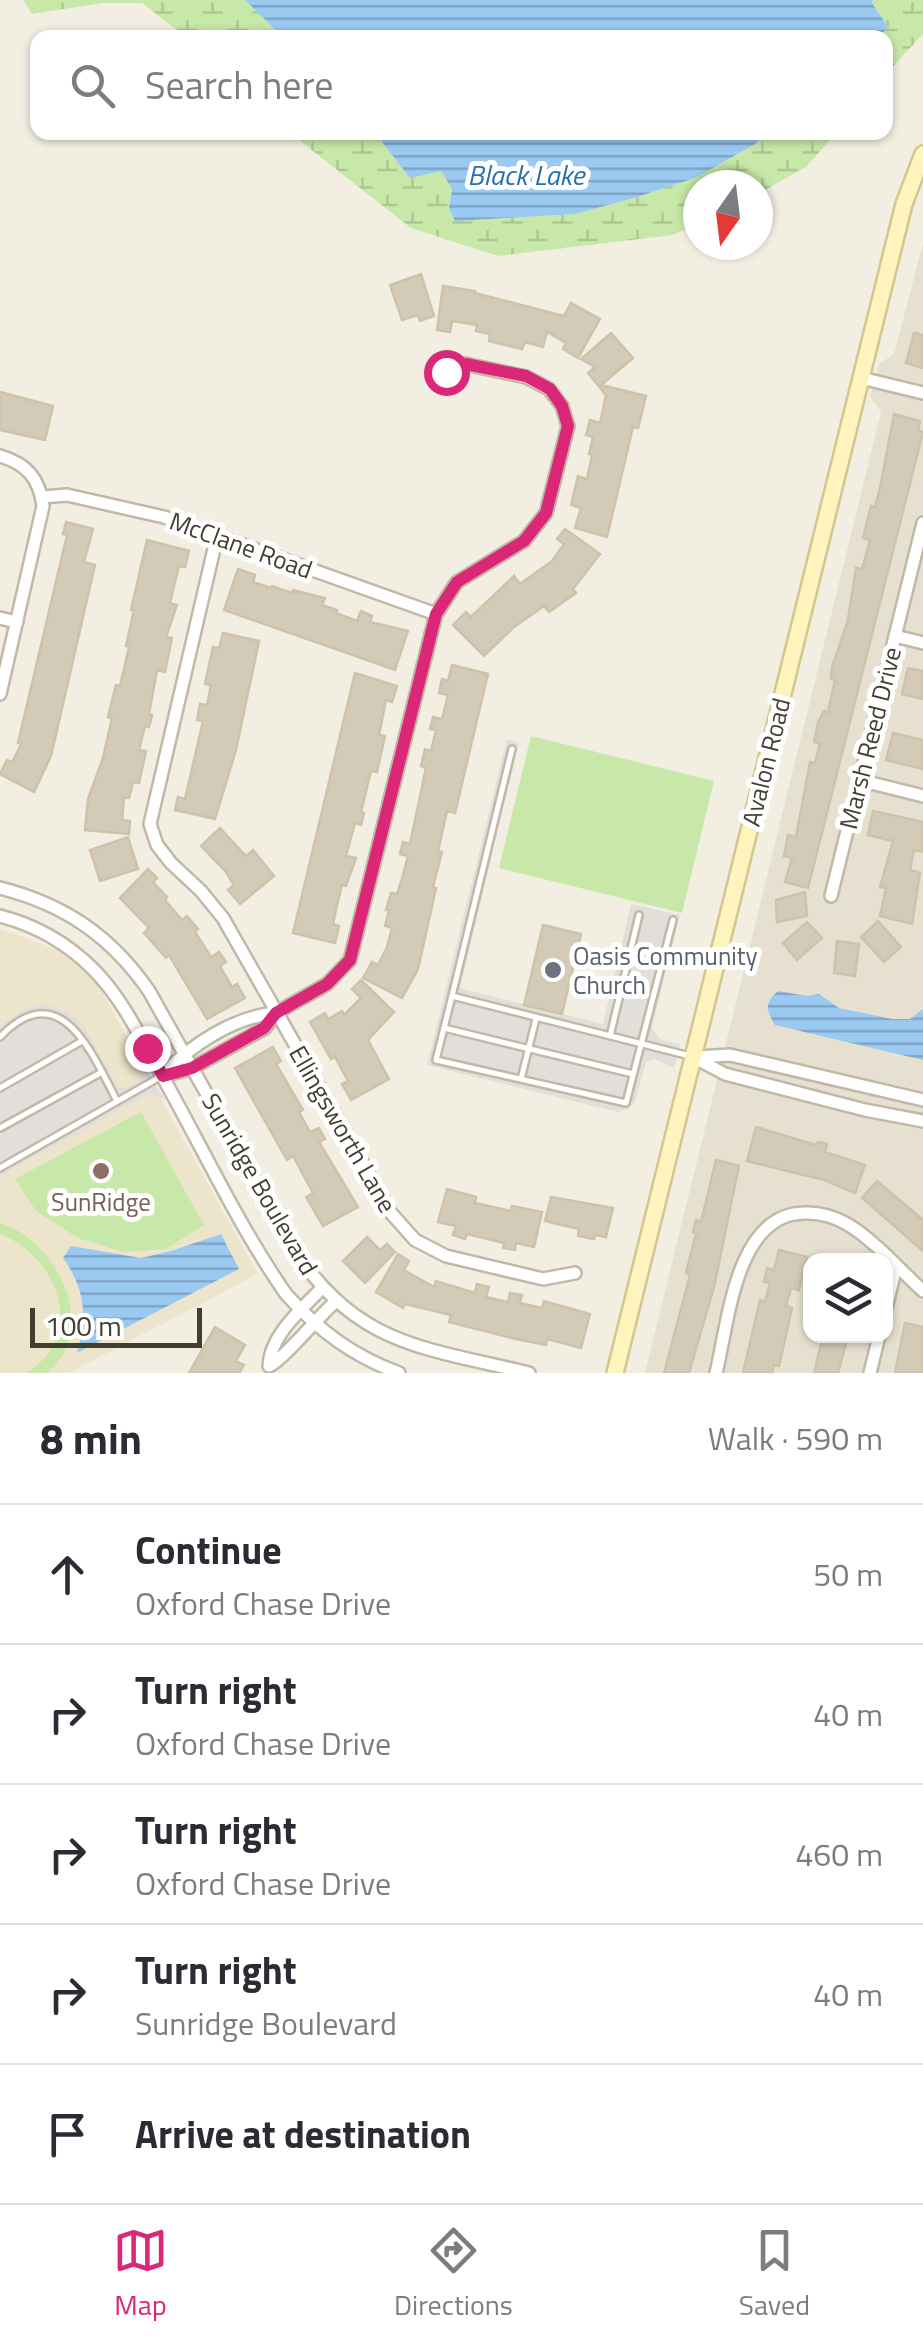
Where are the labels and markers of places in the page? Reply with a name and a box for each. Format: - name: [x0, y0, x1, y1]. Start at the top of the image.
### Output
- place label: Oasis Community Church: [573, 937, 758, 1004]
- marker: Oasis Community Church: [542, 959, 564, 981]
- marker: SunRidge: [90, 1160, 112, 1182]
- place label: SunRidge: [51, 1183, 151, 1221]

